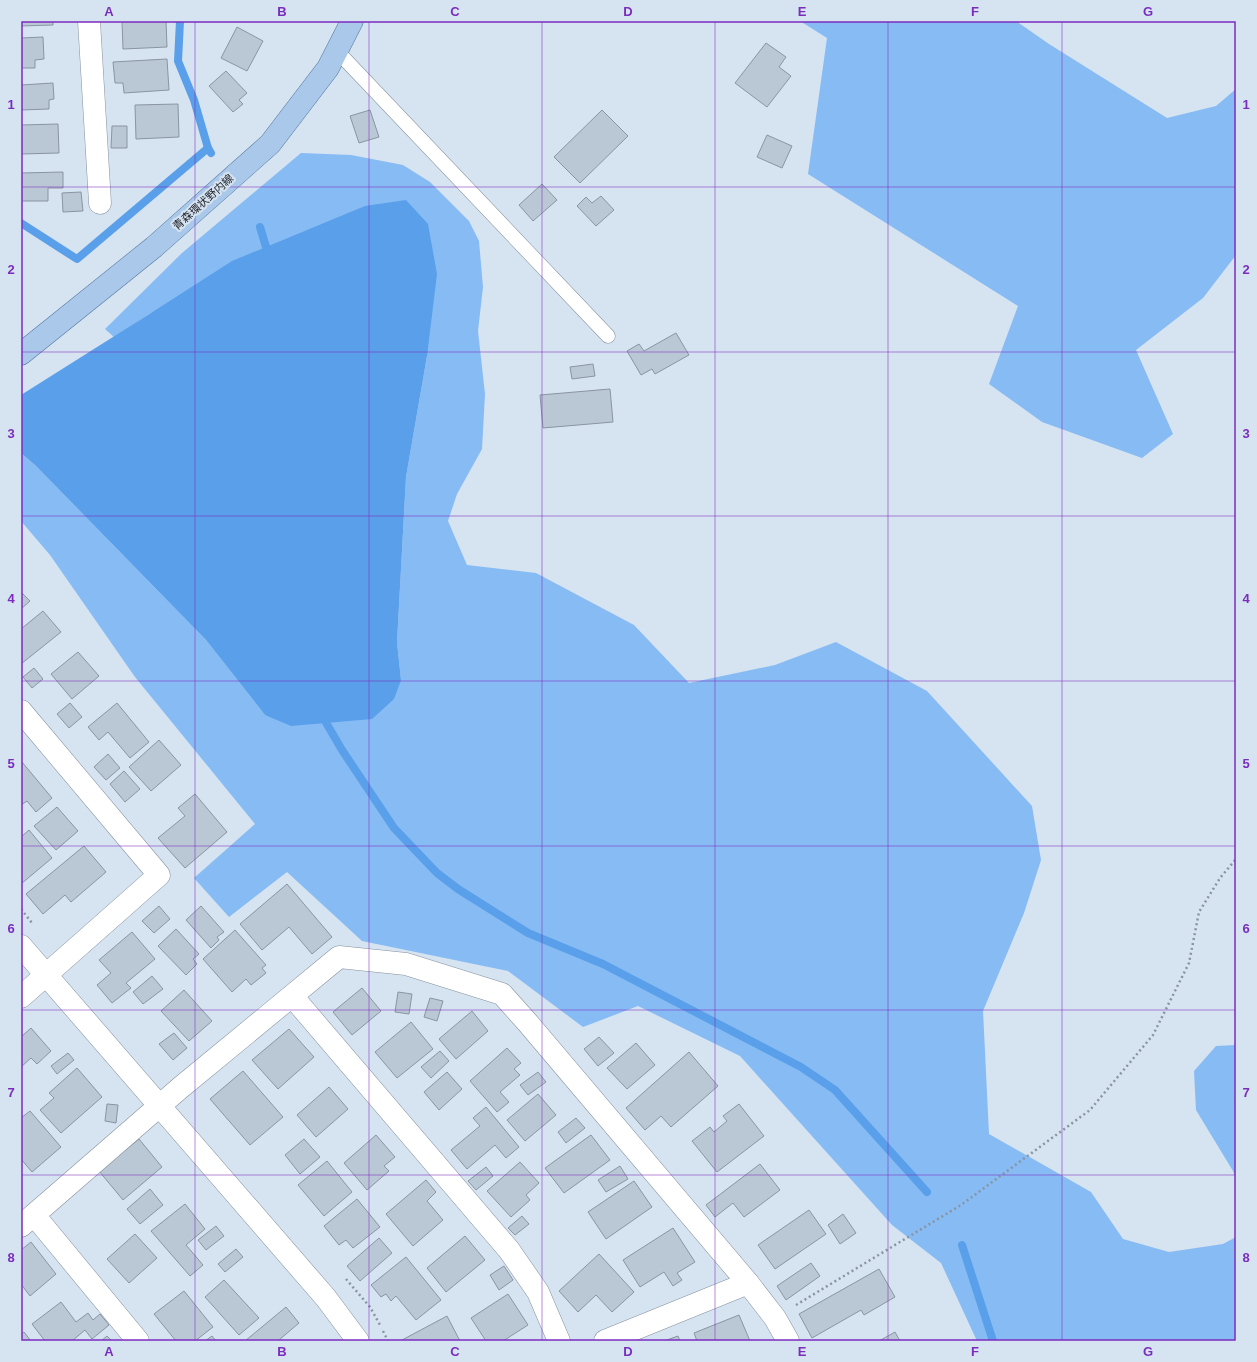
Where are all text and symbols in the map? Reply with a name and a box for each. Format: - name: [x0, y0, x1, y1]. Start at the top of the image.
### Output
- text: A: [104, 4, 114, 19]
- text: B: [277, 4, 287, 19]
- text: C: [450, 4, 460, 19]
- text: D: [623, 4, 633, 19]
- text: E: [798, 4, 807, 19]
- text: F: [971, 4, 979, 19]
- text: G: [1143, 4, 1153, 19]
- text: 1: [7, 97, 15, 112]
- text: 1: [1242, 97, 1250, 112]
- street label: 青森環状野内線: [170, 172, 236, 232]
- text: 2: [7, 262, 15, 277]
- text: 2: [1242, 262, 1250, 277]
- text: 3: [7, 426, 15, 441]
- text: 3: [1242, 426, 1250, 441]
- text: 4: [7, 591, 15, 606]
- text: 4: [1242, 591, 1250, 606]
- text: 5: [7, 756, 15, 771]
- text: 5: [1242, 756, 1250, 771]
- text: 6: [7, 921, 15, 936]
- text: 6: [1242, 921, 1250, 936]
- text: 7: [7, 1085, 15, 1100]
- text: 7: [1242, 1085, 1250, 1100]
- text: 8: [7, 1250, 15, 1265]
- text: 8: [1242, 1250, 1250, 1265]
- text: A: [104, 1344, 114, 1359]
- text: B: [277, 1344, 287, 1359]
- text: C: [450, 1344, 460, 1359]
- text: D: [623, 1344, 633, 1359]
- text: E: [798, 1344, 807, 1359]
- text: F: [971, 1344, 979, 1359]
- text: G: [1143, 1344, 1153, 1359]

